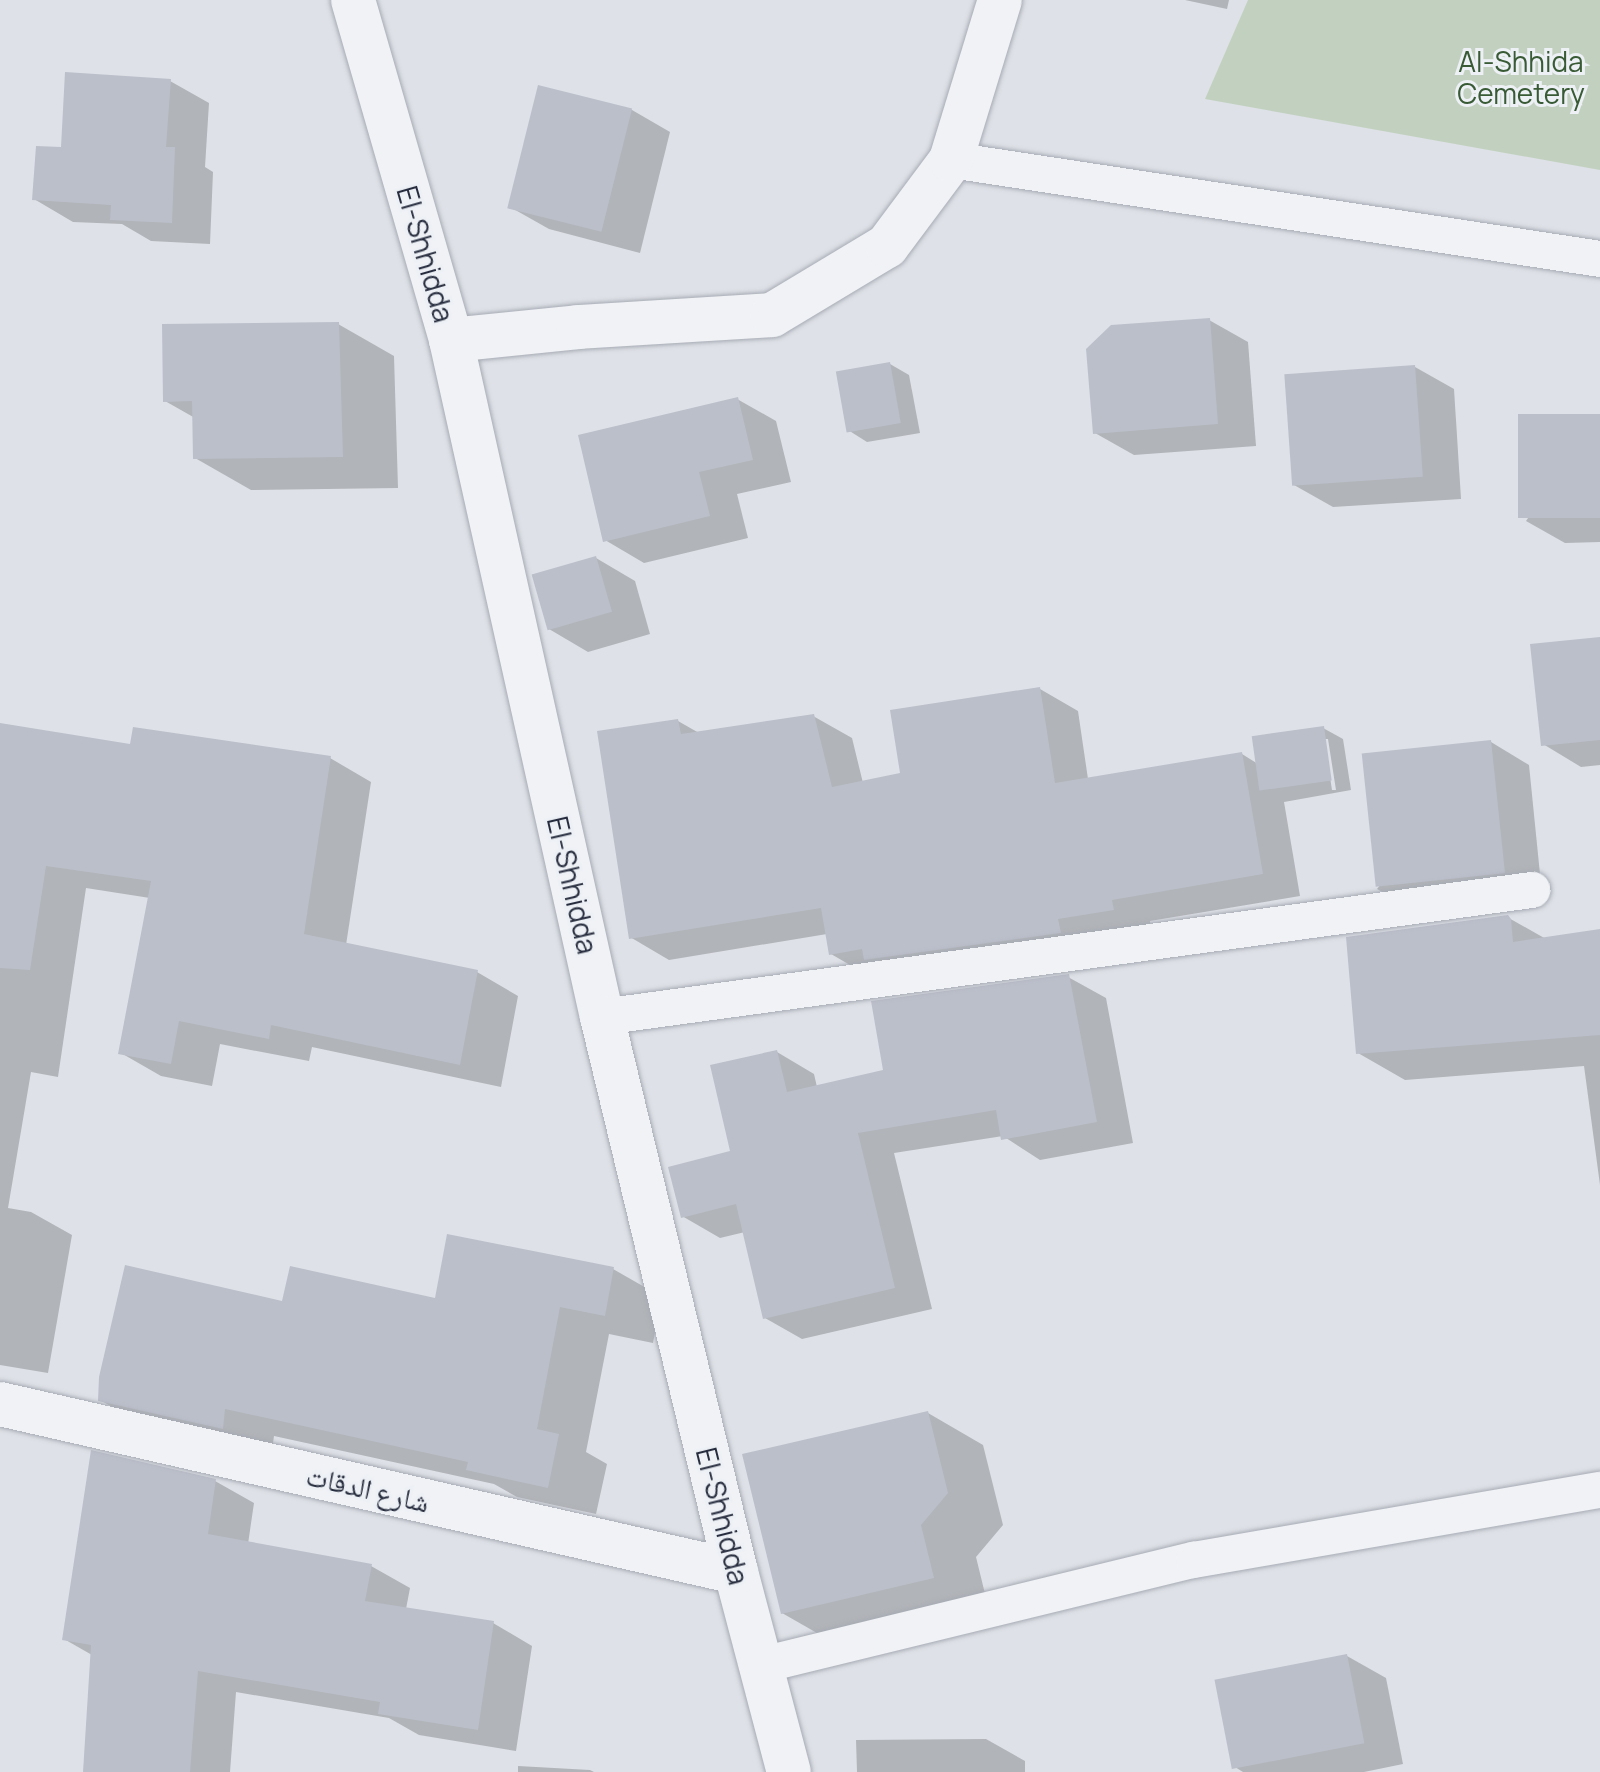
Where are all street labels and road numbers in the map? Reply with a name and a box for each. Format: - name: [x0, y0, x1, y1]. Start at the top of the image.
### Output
- street label: El-Shhidda: [391, 182, 461, 326]
- street label: El-Shhidda: [541, 813, 605, 957]
- street label: El-Shhidda: [690, 1444, 756, 1588]
- street label: شارع الدقات: [303, 1458, 433, 1518]

